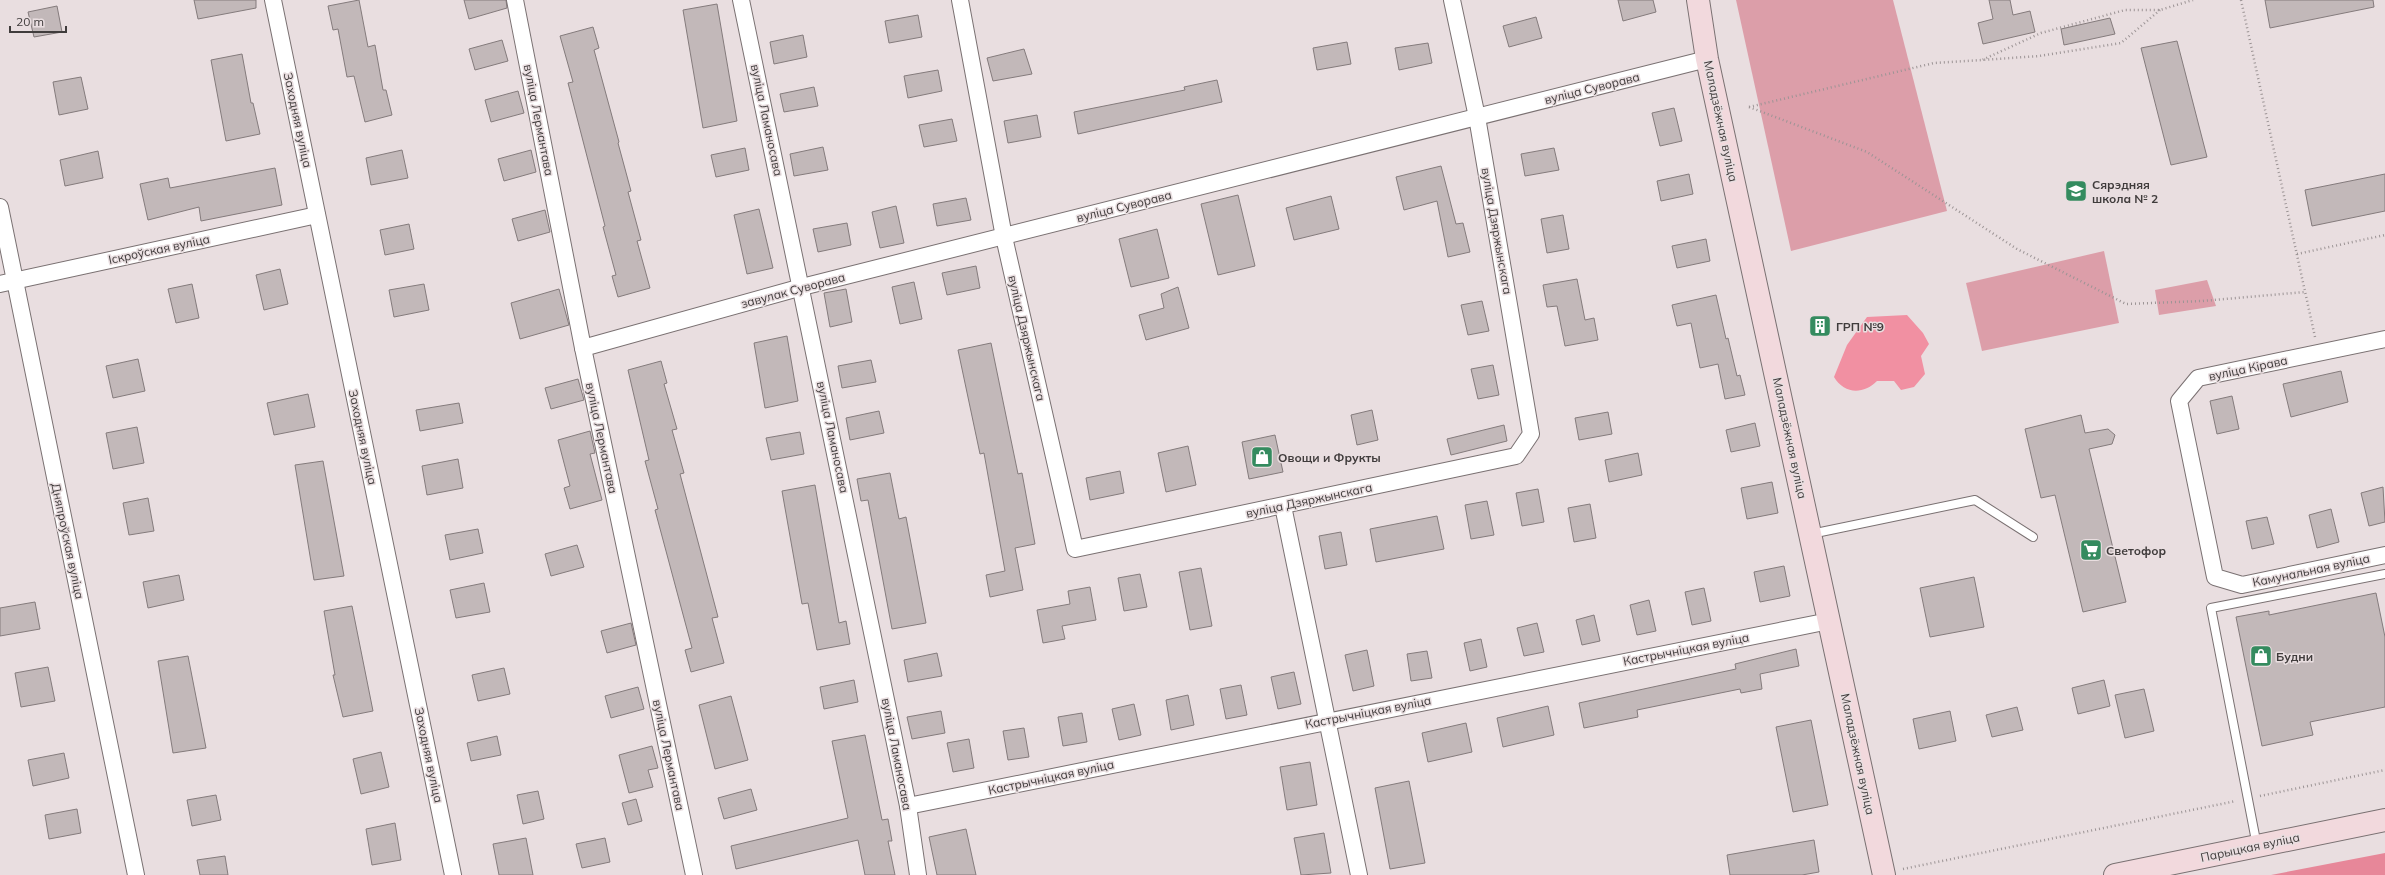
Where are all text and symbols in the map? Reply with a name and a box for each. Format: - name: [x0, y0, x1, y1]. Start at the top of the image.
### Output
- scale bar: [10, 8, 66, 34]
- text: 20 m: [16, 14, 44, 29]
- street label: Маладзёжная вуліца: [1701, 59, 1741, 183]
- street label: вуліца Лермантава: [521, 63, 557, 177]
- street label: вуліца Ламаносава: [748, 63, 786, 177]
- street label: вуліца Суворава: [1543, 69, 1641, 107]
- street label: Заходняя вуліца: [281, 71, 315, 169]
- street label: вуліца Дзяржынскага: [1478, 166, 1516, 296]
- place label: Сярэдняя школа № 2: [2092, 177, 2158, 206]
- school or university icon: Сярэдняя школа № 2: [2063, 178, 2089, 204]
- street label: вуліца Суворава: [1075, 187, 1173, 225]
- street label: Іскроўская вуліца: [107, 231, 211, 267]
- street label: завулак Суворава: [739, 269, 847, 311]
- street label: вуліца Дзяржынскага: [1005, 274, 1049, 402]
- building icon: ГРП №9: [1807, 313, 1833, 339]
- place label: ГРП №9: [1836, 319, 1884, 334]
- street label: вуліца Кірава: [2207, 352, 2289, 384]
- street label: Маладзёжная вуліца: [1770, 376, 1810, 500]
- street label: вуліца Ламаносава: [814, 380, 852, 494]
- street label: вуліца Лермантава: [583, 381, 621, 495]
- street label: Заходняя вуліца: [346, 388, 380, 486]
- shop icon: Овощи и Фрукты: [1249, 444, 1275, 470]
- place label: Овощи и Фрукты: [1278, 450, 1381, 465]
- street label: вуліца Дзяржынскага: [1245, 479, 1373, 521]
- street label: Дняпроўская вуліца: [48, 482, 88, 600]
- supermarket icon: Светофор: [2078, 537, 2104, 563]
- place label: Светофор: [2106, 543, 2167, 558]
- street label: Камунальная вуліца: [2251, 550, 2371, 590]
- street label: Кастрычніцкая вуліца: [1622, 629, 1750, 669]
- shop icon: Будни: [2248, 643, 2274, 669]
- place label: Будни: [2276, 649, 2313, 664]
- street label: Кастрычніцкая вуліца: [1304, 692, 1432, 732]
- street label: Маладзёжная вуліца: [1838, 692, 1878, 816]
- street label: вуліца Ламаносава: [879, 697, 915, 811]
- street label: вуліца Лермантава: [650, 698, 688, 812]
- street label: Заходняя вуліца: [412, 706, 446, 804]
- street label: Кастрычніцкая вуліца: [987, 756, 1115, 798]
- street label: Парыцкая вуліца: [2199, 829, 2301, 865]

